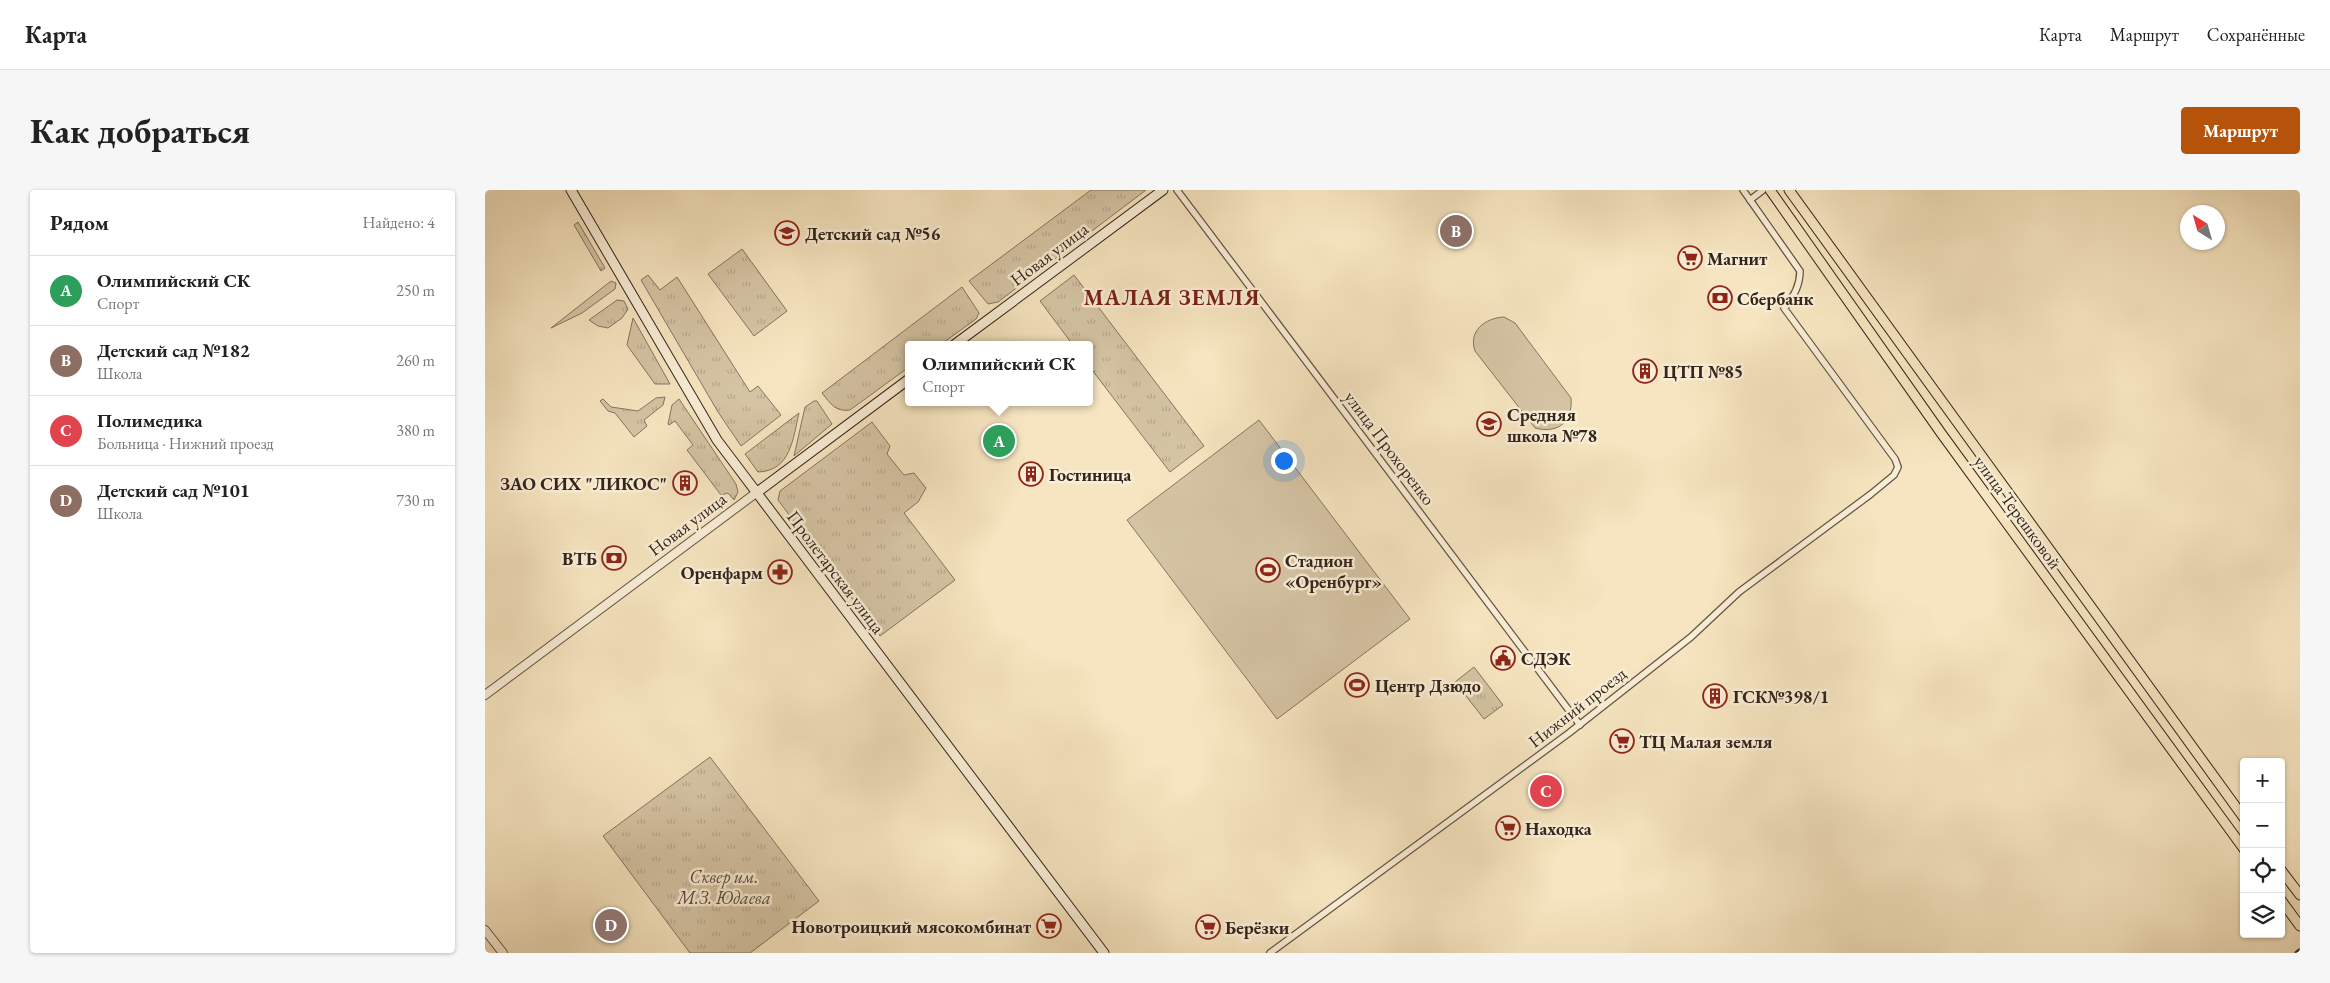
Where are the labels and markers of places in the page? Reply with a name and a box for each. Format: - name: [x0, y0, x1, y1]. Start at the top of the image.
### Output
- pin: B: [1440, 212, 1472, 250]
- school or university icon: Детский сад №56: [774, 220, 800, 246]
- place label: Детский сад №56: [805, 222, 941, 245]
- supermarket icon: Магнит: [1677, 245, 1703, 271]
- place label: Магнит: [1707, 247, 1767, 270]
- bank icon: Сбербанк: [1707, 285, 1733, 311]
- place label: Сбербанк: [1737, 287, 1813, 310]
- building icon: ЦТП №85: [1632, 358, 1658, 384]
- place label: ЦТП №85: [1663, 360, 1743, 383]
- place label: Средняя школа №78: [1507, 403, 1597, 447]
- school or university icon: Средняя школа №78: [1476, 411, 1502, 437]
- pin: A: [983, 422, 1015, 460]
- building icon: Гостиница: [1018, 461, 1044, 487]
- place label: Гостиница: [1049, 463, 1132, 486]
- building icon: ЗАО СИХ "ЛИКОС": [672, 470, 698, 496]
- place label: ЗАО СИХ "ЛИКОС": [500, 472, 667, 495]
- bank icon: ВТБ: [601, 545, 627, 571]
- place label: ВТБ: [562, 547, 597, 570]
- place label: Стадион «Оренбург»: [1285, 549, 1382, 593]
- sports icon: Стадион «Оренбург»: [1255, 557, 1281, 583]
- pharmacy icon: Оренфарм: [767, 559, 793, 585]
- place label: Оренфарм: [681, 561, 763, 584]
- public building icon: СДЭК: [1490, 645, 1516, 671]
- place label: СДЭК: [1521, 647, 1571, 670]
- sports icon: Центр Дзюдо: [1344, 672, 1370, 698]
- place label: Центр Дзюдо: [1375, 674, 1481, 697]
- building icon: ГСК№398/1: [1702, 683, 1728, 709]
- place label: ГСК№398/1: [1733, 685, 1829, 708]
- supermarket icon: ТЦ Малая земля: [1609, 728, 1635, 754]
- place label: ТЦ Малая земля: [1639, 730, 1773, 753]
- pin: C: [1530, 772, 1562, 810]
- supermarket icon: Находка: [1495, 815, 1521, 841]
- place label: Находка: [1525, 817, 1592, 840]
- pin: D: [595, 906, 627, 944]
- supermarket icon: Новотроицкий мясокомбинат: [1036, 913, 1062, 939]
- supermarket icon: Берёзки: [1195, 914, 1221, 940]
- place label: Новотроицкий мясокомбинат: [791, 915, 1031, 938]
- place label: Берёзки: [1225, 916, 1290, 939]

